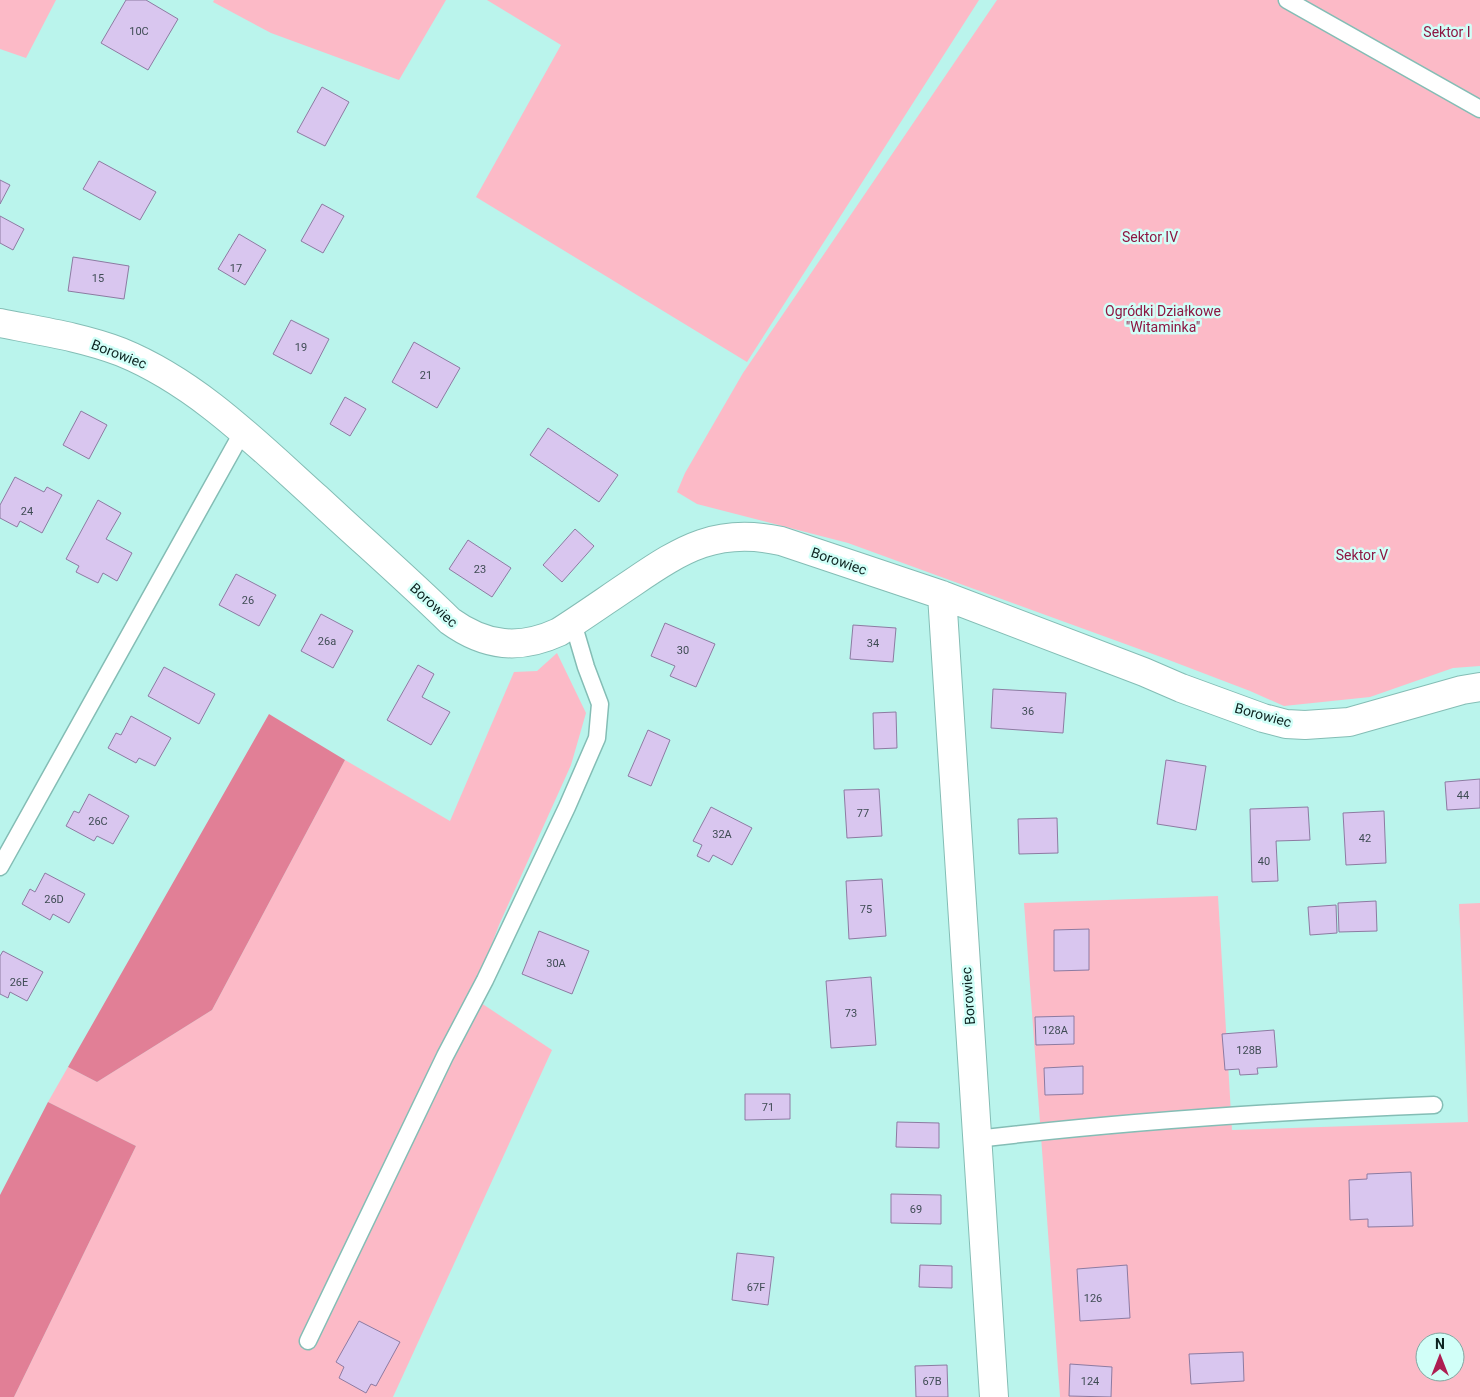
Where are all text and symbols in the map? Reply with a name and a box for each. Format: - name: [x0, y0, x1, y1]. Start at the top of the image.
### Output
- park label: Sektor I: [1423, 24, 1471, 40]
- house number: 10C: [129, 25, 149, 38]
- park label: Sektor IV: [1122, 229, 1178, 245]
- house number: 17: [230, 262, 242, 275]
- house number: 15: [92, 272, 104, 285]
- park label: Ogródki Działkowe "Witaminka": [1105, 303, 1221, 335]
- street label: Borowiec: [89, 336, 149, 372]
- house number: 19: [295, 341, 307, 354]
- house number: 21: [420, 369, 432, 382]
- house number: 24: [21, 505, 33, 518]
- street label: Borowiec: [809, 544, 869, 578]
- park label: Sektor V: [1336, 547, 1388, 563]
- house number: 23: [474, 563, 486, 576]
- street label: Borowiec: [407, 580, 461, 630]
- house number: 26: [242, 594, 254, 607]
- house number: 26a: [318, 635, 336, 648]
- house number: 34: [867, 637, 879, 650]
- house number: 30: [677, 644, 689, 657]
- street label: Borowiec: [1233, 700, 1293, 730]
- house number: 36: [1022, 705, 1034, 718]
- house number: 44: [1457, 789, 1469, 802]
- house number: 77: [857, 807, 869, 820]
- house number: 26C: [88, 815, 108, 828]
- house number: 32A: [712, 828, 733, 841]
- house number: 42: [1359, 832, 1371, 845]
- house number: 40: [1258, 855, 1270, 868]
- house number: 26D: [44, 893, 64, 906]
- house number: 75: [860, 903, 872, 916]
- house number: 30A: [546, 957, 567, 970]
- street label: Borowiec: [958, 967, 978, 1025]
- house number: 26E: [10, 976, 28, 989]
- house number: 73: [845, 1007, 857, 1020]
- house number: 128A: [1042, 1024, 1069, 1037]
- house number: 128B: [1236, 1044, 1262, 1057]
- house number: 71: [762, 1101, 774, 1114]
- house number: 69: [910, 1203, 922, 1216]
- house number: 67F: [747, 1281, 765, 1294]
- house number: 126: [1084, 1292, 1102, 1305]
- north arrow: [1415, 1332, 1465, 1382]
- text: N: [1435, 1336, 1445, 1352]
- house number: 67B: [922, 1375, 942, 1388]
- house number: 124: [1081, 1375, 1099, 1388]

